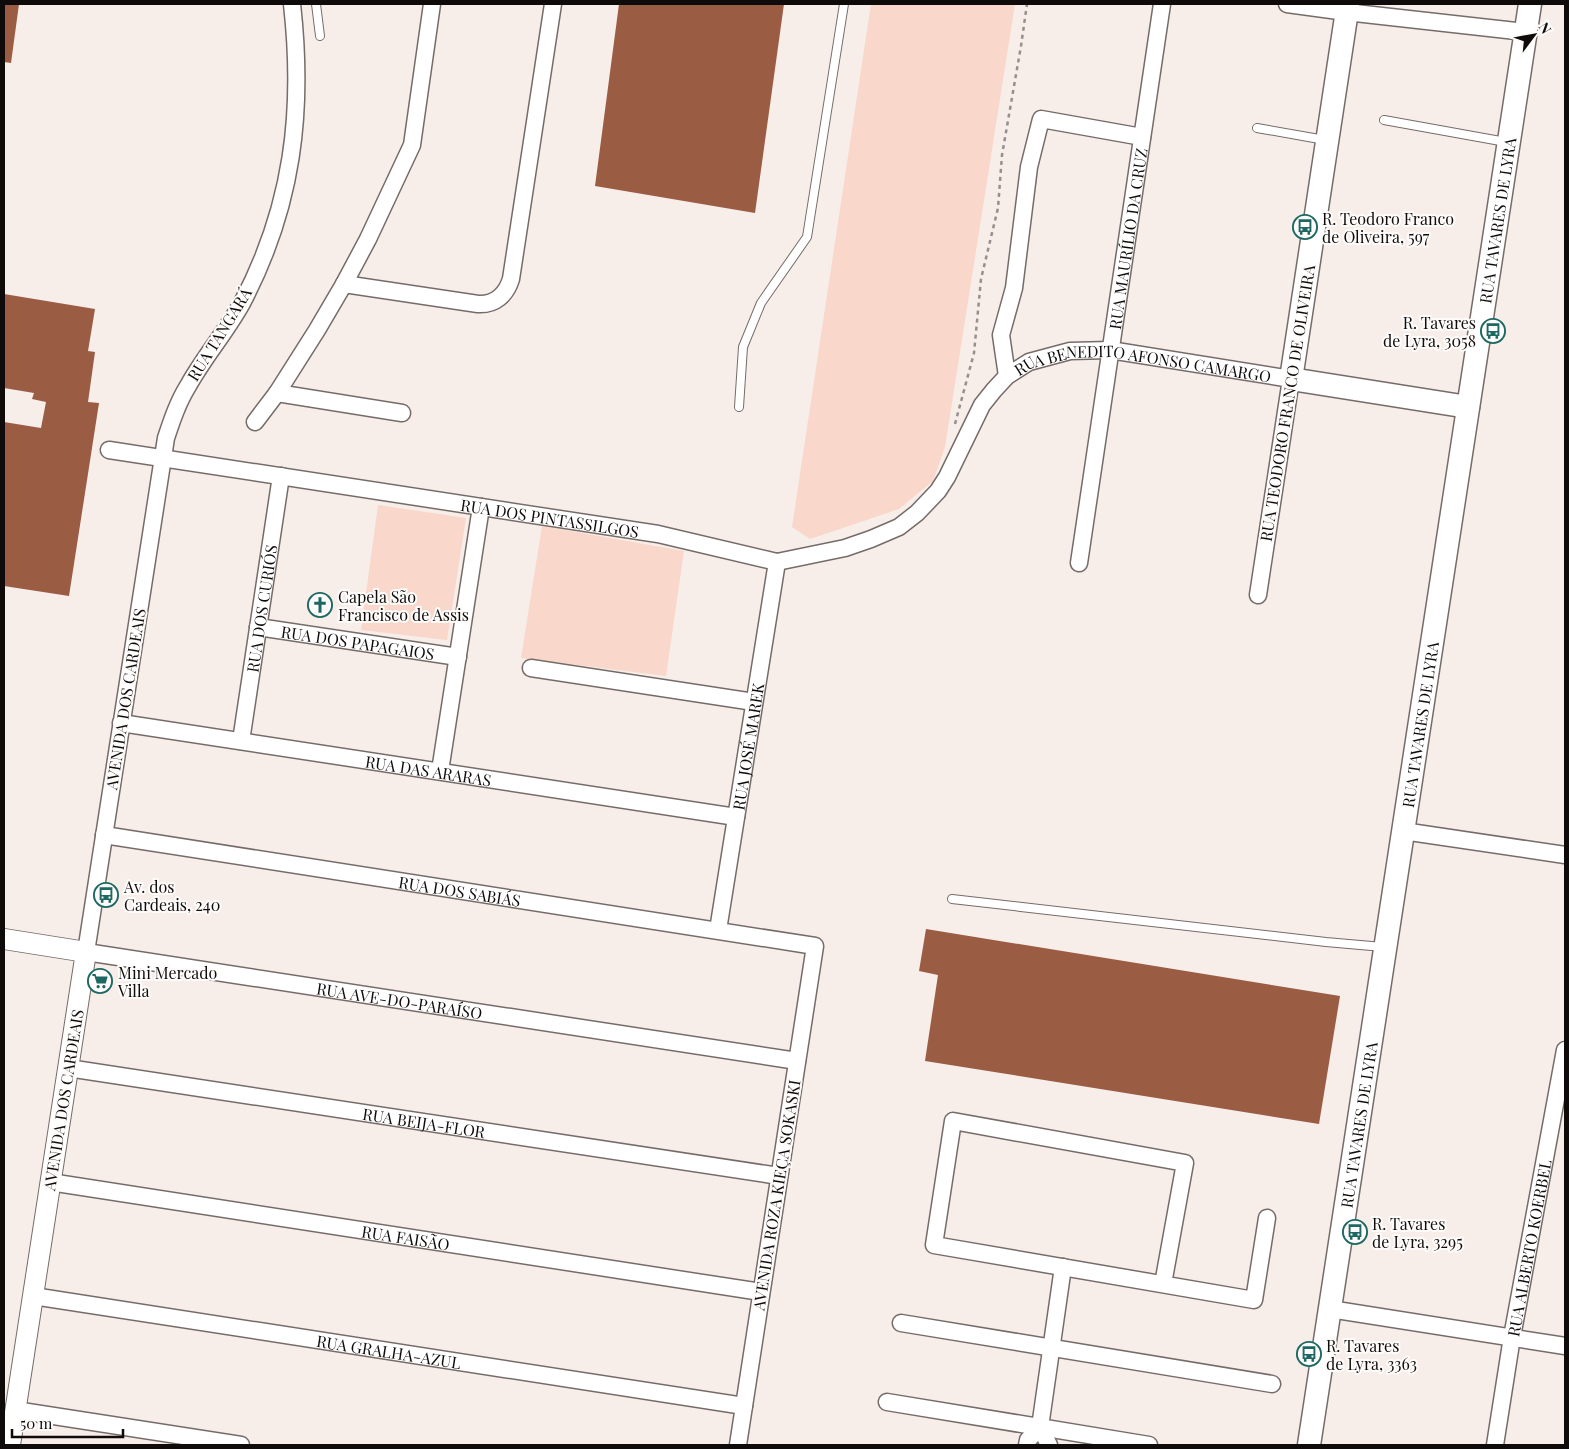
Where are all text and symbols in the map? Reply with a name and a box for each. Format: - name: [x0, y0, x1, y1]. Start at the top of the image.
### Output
- north arrow: [1509, 10, 1559, 60]
- text: N: [1535, 19, 1556, 37]
- street label: RUA TAVARES DE LYRA: [1474, 135, 1520, 305]
- street label: RUA MAURÍLIO DA CRUZ: [1103, 146, 1151, 331]
- place label: R. Teodoro Franco de Oliveira, 597: [1322, 208, 1454, 247]
- bus stop icon: R. Teodoro Franco de Oliveira, 597: [1292, 214, 1318, 240]
- street label: RUA TEODORO FRANCO DE OLIVEIRA: [1255, 262, 1319, 543]
- street label: RUA TANGARÁ: [182, 283, 256, 385]
- place label: R. Tavares de Lyra, 3058: [1383, 312, 1476, 351]
- bus stop icon: R. Tavares de Lyra, 3058: [1480, 318, 1506, 344]
- text: RUA BENEDITO AFONSO CAMARGO: [1010, 339, 1273, 386]
- street label: RUA BENEDITO AFONSO CAMARGO: [1013, 366, 1275, 386]
- street label: RUA DOS PINTASSILGOS: [459, 493, 640, 541]
- street label: RUA DOS CURIÓS: [241, 543, 281, 674]
- place label: Capela São Francisco de Assis: [338, 586, 469, 625]
- church icon: Capela São Francisco de Assis: [307, 592, 333, 618]
- street label: AVENIDA DOS CARDEAIS: [100, 607, 150, 792]
- street label: RUA DOS PAPAGAIOS: [280, 620, 436, 664]
- street label: RUA TAVARES DE LYRA: [1396, 639, 1443, 809]
- street label: RUA JOSÉ MAREK: [727, 681, 768, 811]
- street label: RUA DAS ARARAS: [364, 750, 493, 790]
- street label: RUA DOS SABIÁS: [397, 871, 522, 910]
- place label: Av. dos Cardeais, 240: [123, 876, 220, 915]
- bus stop icon: Av. dos Cardeais, 240: [93, 882, 119, 908]
- place label: Mini Mercado Villa: [117, 962, 217, 1001]
- supermarket icon: Mini Mercado Villa: [87, 968, 113, 994]
- street label: RUA AVE-DO-PARAÍSO: [315, 977, 484, 1023]
- street label: AVENIDA DOS CARDEAIS: [38, 1008, 88, 1193]
- street label: RUA TAVARES DE LYRA: [1335, 1039, 1381, 1209]
- street label: AVENIDA ROZA KIEÇA SOKASKI: [747, 1078, 805, 1313]
- street label: RUA BEIJA-FLOR: [361, 1102, 487, 1142]
- street label: RUA ALBERTO KOERBEL: [1502, 1158, 1555, 1338]
- place label: R. Tavares de Lyra, 3295: [1372, 1213, 1463, 1252]
- bus stop icon: R. Tavares de Lyra, 3295: [1342, 1219, 1368, 1245]
- street label: RUA FAISÃO: [360, 1220, 451, 1254]
- street label: RUA GRALHA-AZUL: [315, 1330, 462, 1373]
- place label: R. Tavares de Lyra, 3363: [1326, 1335, 1417, 1374]
- bus stop icon: R. Tavares de Lyra, 3363: [1296, 1341, 1322, 1367]
- scale bar: [12, 1406, 124, 1438]
- text: 50 m: [20, 1413, 53, 1433]

